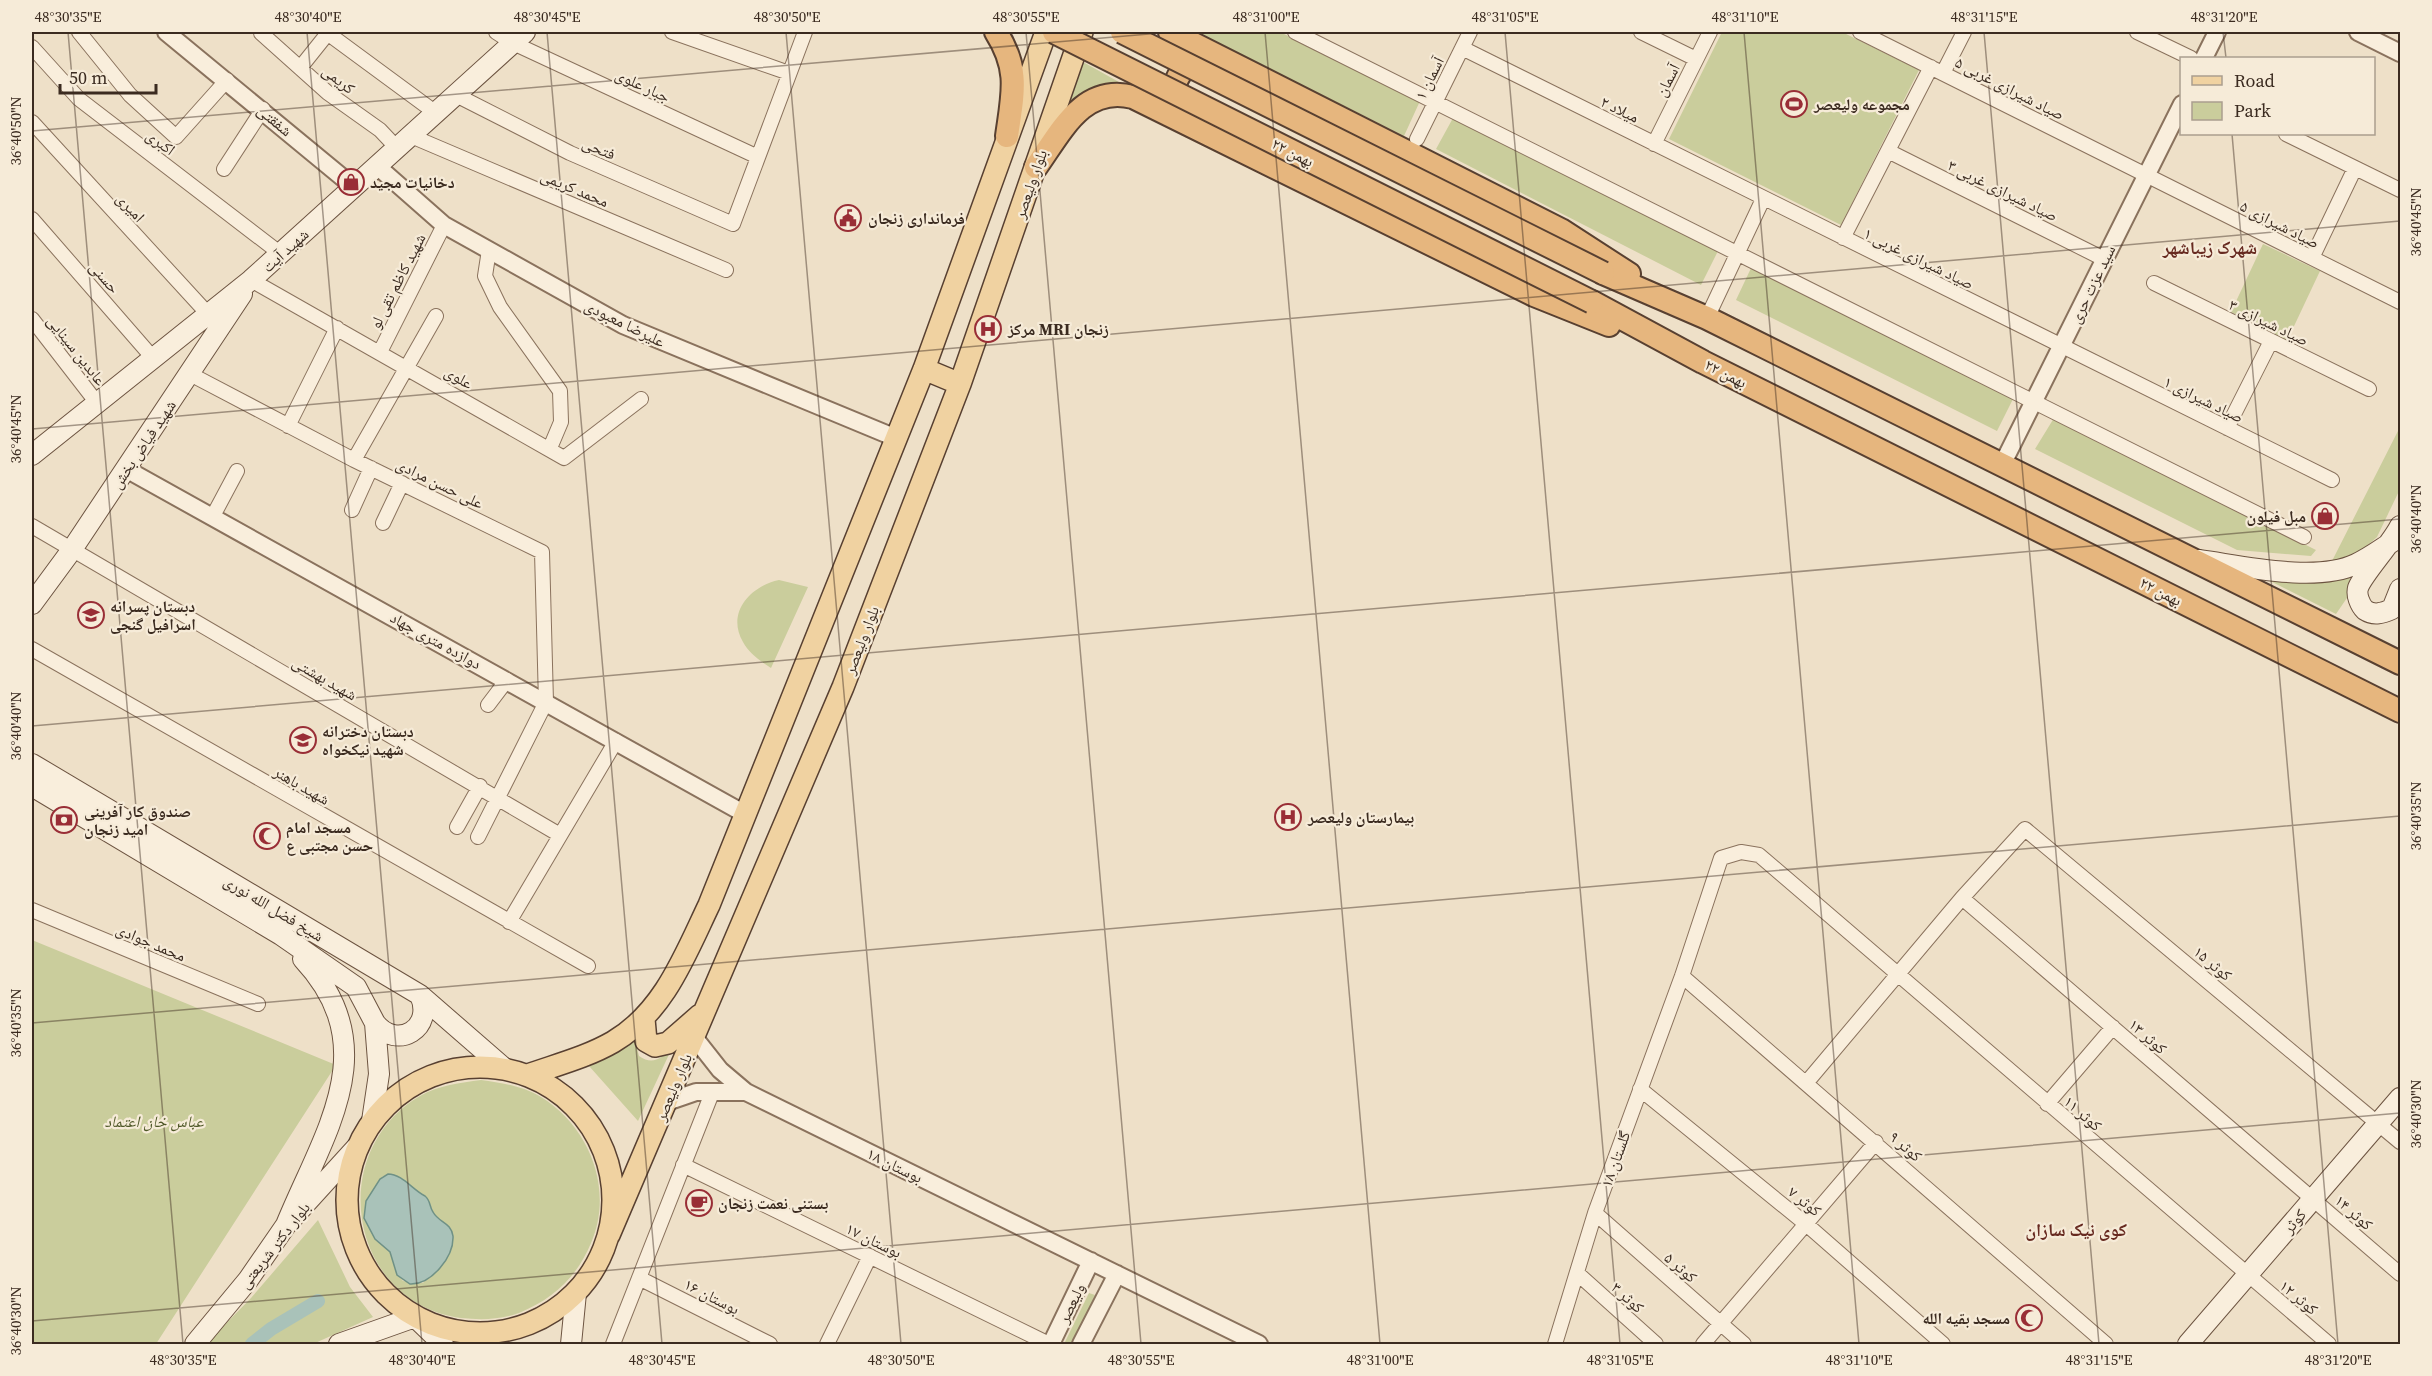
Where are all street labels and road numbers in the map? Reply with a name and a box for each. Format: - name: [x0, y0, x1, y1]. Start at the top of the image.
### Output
- street label: صیاد شیرازی غربی ۵: [1952, 51, 2068, 125]
- street label: آسمان ۱: [1409, 52, 1449, 103]
- street label: کریمی: [318, 59, 360, 99]
- street label: آسمان: [1649, 59, 1685, 100]
- street label: جبار علوی: [612, 63, 674, 107]
- street label: میلاد ۲: [1597, 90, 1643, 128]
- street label: شفقتی: [253, 99, 297, 141]
- street label: اکبری: [142, 124, 180, 160]
- street label: فتحی: [579, 131, 619, 165]
- street label: ۲۲ بهمن: [1268, 132, 1318, 172]
- street label: بلوار ولیعصر: [1008, 147, 1052, 222]
- street label: صیاد شیرازی غربی ۳: [1944, 154, 2062, 226]
- street label: محمد کریمی: [538, 164, 612, 212]
- street label: امیری: [112, 187, 150, 227]
- street label: صیاد شیرازی ۵: [2237, 195, 2323, 253]
- street label: صیاد شیرازی غربی ۱: [1860, 222, 1978, 294]
- street label: شهید آیت: [257, 223, 313, 277]
- street label: شهید کاظم تقی لو: [363, 229, 431, 333]
- street label: سید عزت حری: [2064, 241, 2120, 327]
- street label: حسنی: [85, 256, 125, 298]
- street label: صیاد شیرازی ۳: [2225, 293, 2313, 351]
- street label: علیرضا معبودی: [581, 294, 669, 352]
- street label: عابدین سینایی: [42, 310, 112, 390]
- street label: ۲۲ بهمن: [1701, 353, 1751, 393]
- street label: علوی: [441, 360, 477, 394]
- street label: صیاد شیرازی ۱: [2160, 370, 2248, 428]
- street label: شهید فیاض بخش: [105, 395, 181, 493]
- street label: علی حسن مرادی: [393, 452, 487, 514]
- street label: ۲۲ بهمن: [2136, 571, 2186, 611]
- street label: بلوار ولیعصر: [838, 603, 884, 678]
- street label: دوازده متری جهاد: [386, 606, 486, 674]
- street label: شهید بهشتی: [289, 651, 361, 705]
- street label: شهید باهنر: [269, 760, 334, 810]
- street label: شیخ فضل الله نوری: [220, 869, 328, 947]
- street label: محمد جوادی: [113, 917, 189, 967]
- street label: ۱۵ کوثر: [2189, 940, 2237, 986]
- street label: کوثر ۱۳: [2124, 1013, 2172, 1059]
- street label: بلوار ولیعصر: [648, 1050, 697, 1125]
- street label: کوثر ۱۱: [2059, 1090, 2107, 1136]
- street label: کوثر ۹: [1885, 1126, 1927, 1167]
- street label: گلستان ۱۸: [1595, 1127, 1635, 1190]
- street label: بوستان ۱۸: [863, 1142, 927, 1188]
- street label: کوثر ۷: [1784, 1181, 1827, 1221]
- street label: کوثر ۱۴: [2330, 1189, 2378, 1235]
- street label: بلوار دکتر شریعتی: [233, 1197, 315, 1293]
- street label: کوثر: [2276, 1204, 2311, 1239]
- street label: بوستان ۱۷: [842, 1217, 906, 1263]
- street label: کوثر ۵: [1660, 1247, 1702, 1288]
- street label: بوستان ۱۶: [680, 1273, 744, 1319]
- street label: کوثر ۱۲: [2275, 1274, 2323, 1320]
- street label: کوثر ۳: [1607, 1276, 1649, 1318]
- street label: ولیعصر: [1051, 1279, 1090, 1328]

